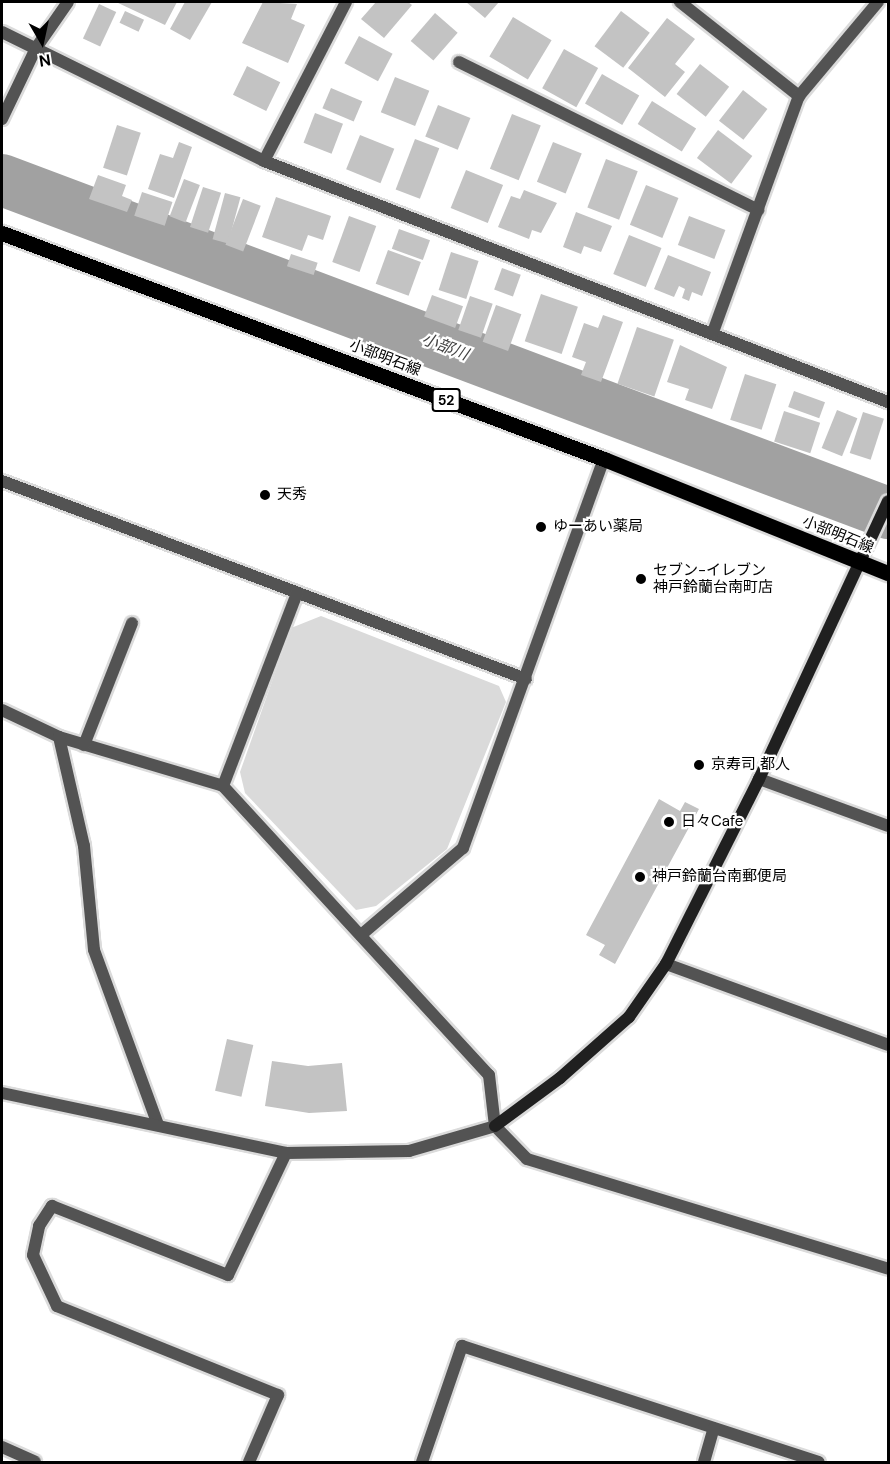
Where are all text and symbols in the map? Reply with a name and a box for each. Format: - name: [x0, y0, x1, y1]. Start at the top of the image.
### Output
- north arrow: [12, 12, 72, 72]
- text: N: [37, 49, 52, 72]
- water label: 小部川: [419, 329, 471, 365]
- street label: 小部明石線: [347, 336, 423, 380]
- road number: 52: [431, 389, 461, 411]
- place label: 天秀: [277, 486, 307, 504]
- marker: 天秀: [258, 488, 272, 502]
- street label: 小部明石線: [800, 513, 876, 557]
- place label: ゆーあい薬局: [553, 518, 643, 536]
- marker: ゆーあい薬局: [534, 520, 548, 534]
- place label: セブン-イレブン 神戸鈴蘭台南町店: [653, 561, 773, 596]
- marker: セブン-イレブン 神戸鈴蘭台南町店: [634, 572, 648, 586]
- place label: 京寿司 都人: [711, 756, 790, 774]
- marker: 京寿司 都人: [692, 758, 706, 772]
- place label: 日々Cafe: [681, 813, 743, 831]
- marker: 日々Cafe: [662, 815, 676, 829]
- place label: 神戸鈴蘭台南郵便局: [652, 868, 787, 886]
- marker: 神戸鈴蘭台南郵便局: [633, 870, 647, 884]

